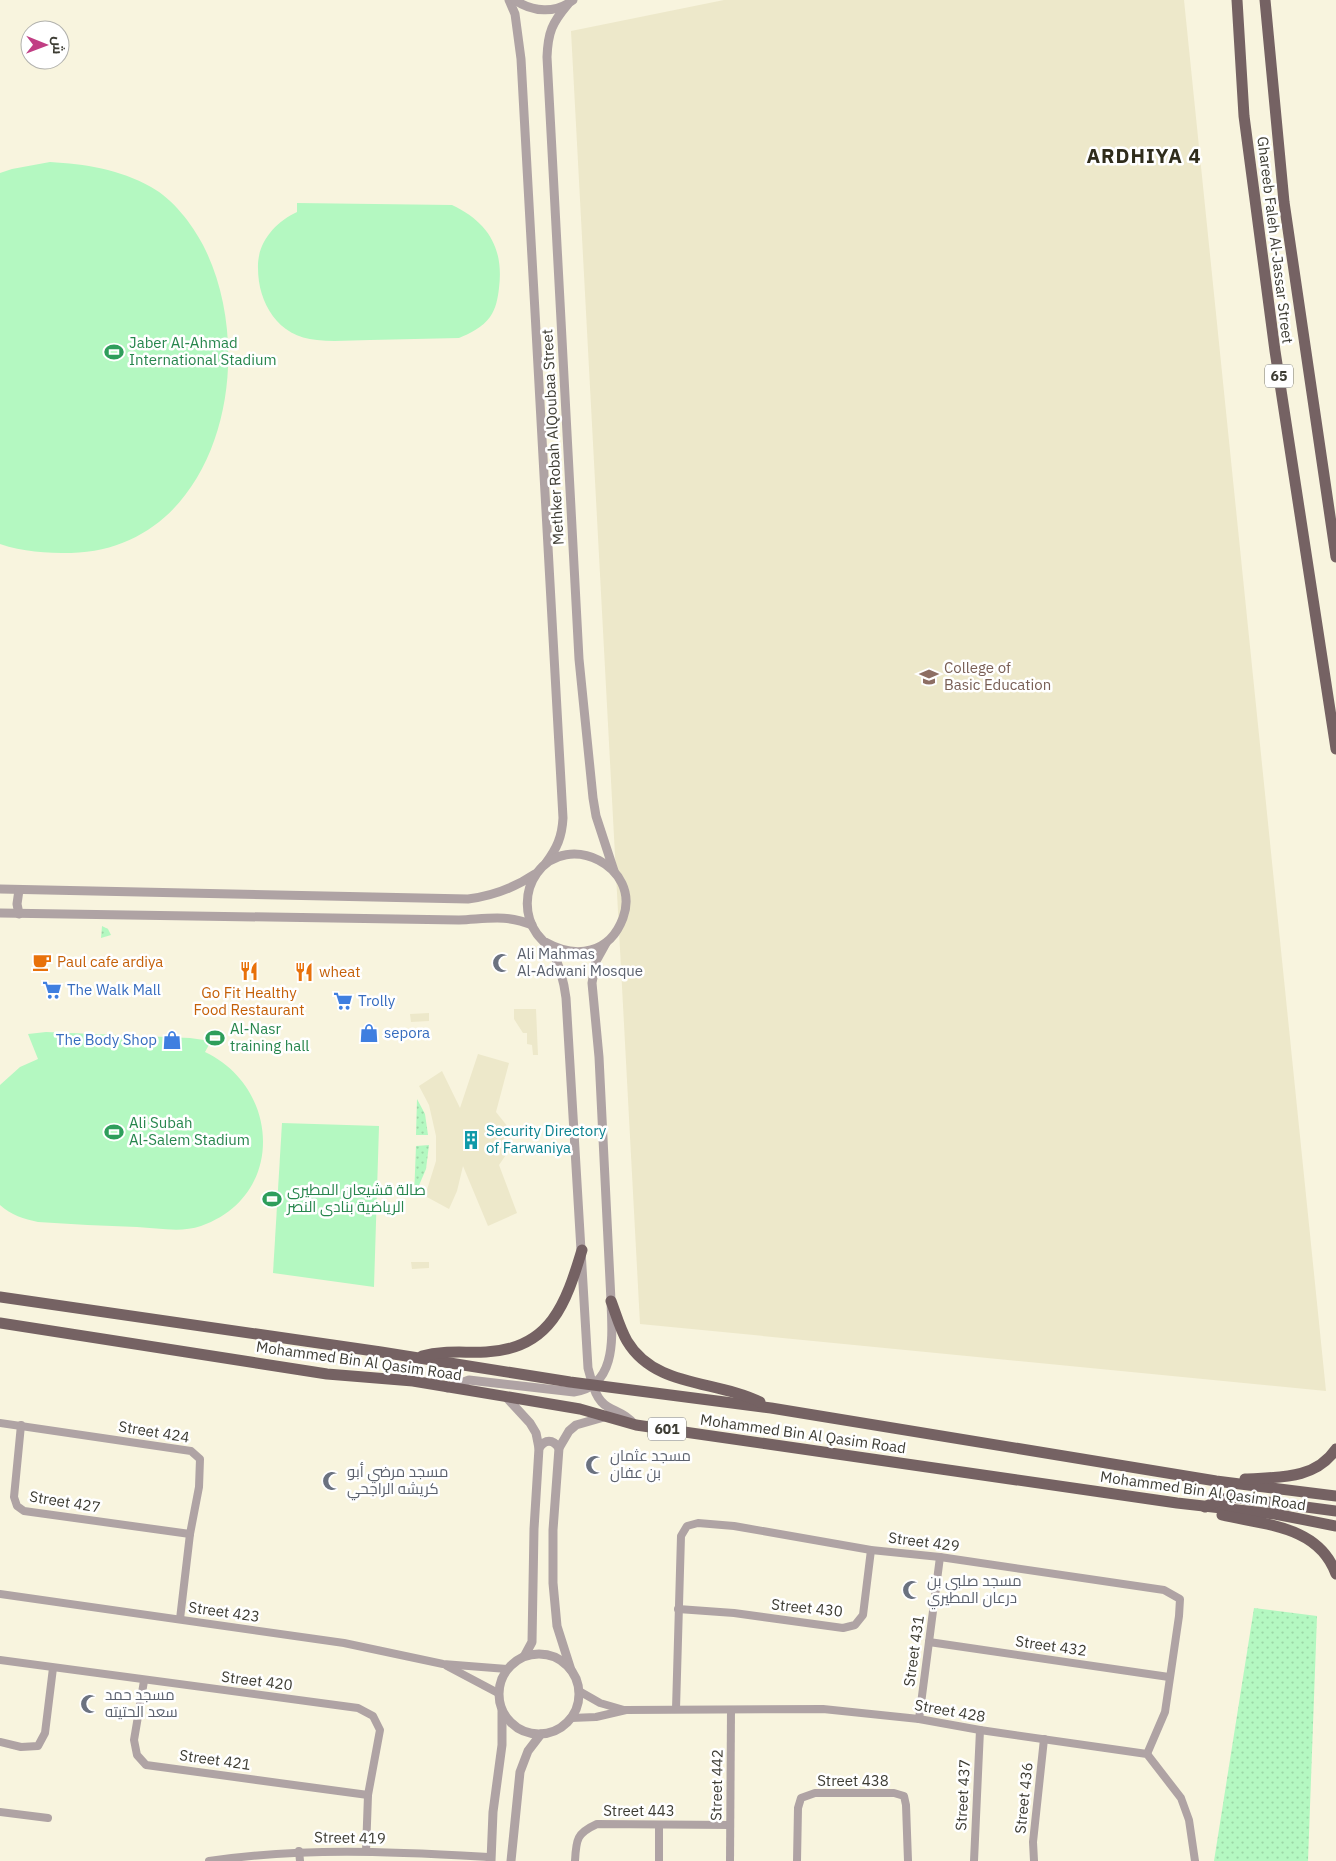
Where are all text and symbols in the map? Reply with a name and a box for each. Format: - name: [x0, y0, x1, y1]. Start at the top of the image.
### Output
- north arrow: [20, 20, 70, 70]
- text: ش: [49, 36, 67, 54]
- street label: Ghareeb Faleh Al-Jassar Street: [1253, 135, 1298, 345]
- district label: ARDHIYA 4: [1086, 142, 1202, 169]
- street label: Methker Robah AlQoubaa Street: [537, 329, 568, 546]
- place label: Jaber Al-Ahmad International Stadium: [129, 333, 277, 369]
- sports icon: Jaber Al-Ahmad International Stadium: [103, 341, 125, 363]
- road number: 65: [1265, 364, 1293, 388]
- place label: College of Basic Education: [944, 658, 1051, 694]
- school or university icon: College of Basic Education: [918, 666, 940, 688]
- place label: Ali Mahmas Al-Adwani Mosque: [517, 944, 643, 980]
- cafe icon: Paul cafe ardiya: [31, 951, 53, 973]
- place label: Paul cafe ardiya: [57, 952, 163, 971]
- mosque icon: Ali Mahmas Al-Adwani Mosque: [491, 952, 513, 974]
- restaurant icon: Go Fit Healthy Food Restaurant: [238, 960, 260, 982]
- restaurant icon: wheat: [293, 961, 315, 983]
- place label: wheat: [319, 962, 361, 981]
- supermarket icon: The Walk Mall: [41, 979, 63, 1001]
- place label: The Walk Mall: [67, 980, 161, 999]
- place label: Go Fit Healthy Food Restaurant: [194, 983, 304, 1019]
- supermarket icon: Trolly: [332, 990, 354, 1012]
- place label: Trolly: [358, 991, 396, 1010]
- place label: Al-Nasr training hall: [230, 1019, 309, 1055]
- shop icon: sepora: [358, 1022, 380, 1044]
- place label: sepora: [384, 1023, 430, 1042]
- sports icon: Al-Nasr training hall: [204, 1027, 226, 1049]
- shop icon: The Body Shop: [161, 1029, 183, 1051]
- place label: The Body Shop: [56, 1030, 157, 1049]
- place label: Ali Subah Al-Salem Stadium: [129, 1113, 250, 1149]
- sports icon: Ali Subah Al-Salem Stadium: [103, 1121, 125, 1143]
- place label: Security Directory of Farwaniya: [486, 1121, 607, 1157]
- building icon: Security Directory of Farwaniya: [460, 1129, 482, 1151]
- place label: صالة قشيعان المطيرى الرياضية بنادى النصر: [286, 1180, 426, 1217]
- sports icon: صالة قشيعان المطيرى الرياضية بنادى النصر: [261, 1188, 283, 1210]
- street label: Mohammed Bin Al Qasim Road: [255, 1337, 463, 1384]
- street label: Mohammed Bin Al Qasim Road: [699, 1410, 907, 1457]
- street label: Street 424: [117, 1417, 191, 1446]
- road number: 601: [648, 1418, 686, 1440]
- place label: مسجد عثمان بن عفان: [610, 1446, 691, 1483]
- mosque icon: مسجد عثمان بن عفان: [584, 1454, 606, 1476]
- place label: مسجد مرضي أبو كريشه الراجحي: [347, 1462, 448, 1501]
- street label: Mohammed Bin Al Qasim Road: [1099, 1467, 1307, 1514]
- mosque icon: مسجد مرضي أبو كريشه الراجحي: [321, 1470, 343, 1492]
- street label: Street 427: [28, 1487, 102, 1516]
- street label: Street 429: [887, 1528, 961, 1555]
- place label: مسجد صلبي بن درعان المطيري: [927, 1571, 1022, 1610]
- mosque icon: مسجد صلبي بن درعان المطيري: [901, 1579, 923, 1601]
- street label: Street 430: [770, 1594, 844, 1621]
- street label: Street 423: [187, 1597, 261, 1626]
- street label: Street 431: [899, 1614, 928, 1688]
- street label: Street 432: [1014, 1631, 1088, 1660]
- street label: Street 420: [220, 1667, 294, 1694]
- place label: مسجد حمد سعد الحتيته: [105, 1685, 178, 1721]
- mosque icon: مسجد حمد سعد الحتيته: [79, 1693, 101, 1715]
- street label: Street 428: [913, 1695, 987, 1726]
- street label: Street 421: [178, 1745, 252, 1774]
- street label: Street 442: [706, 1749, 727, 1821]
- street label: Street 437: [951, 1759, 974, 1831]
- street label: Street 436: [1010, 1761, 1037, 1835]
- street label: Street 438: [817, 1771, 889, 1790]
- street label: Street 443: [603, 1801, 675, 1820]
- street label: Street 419: [314, 1827, 386, 1848]

